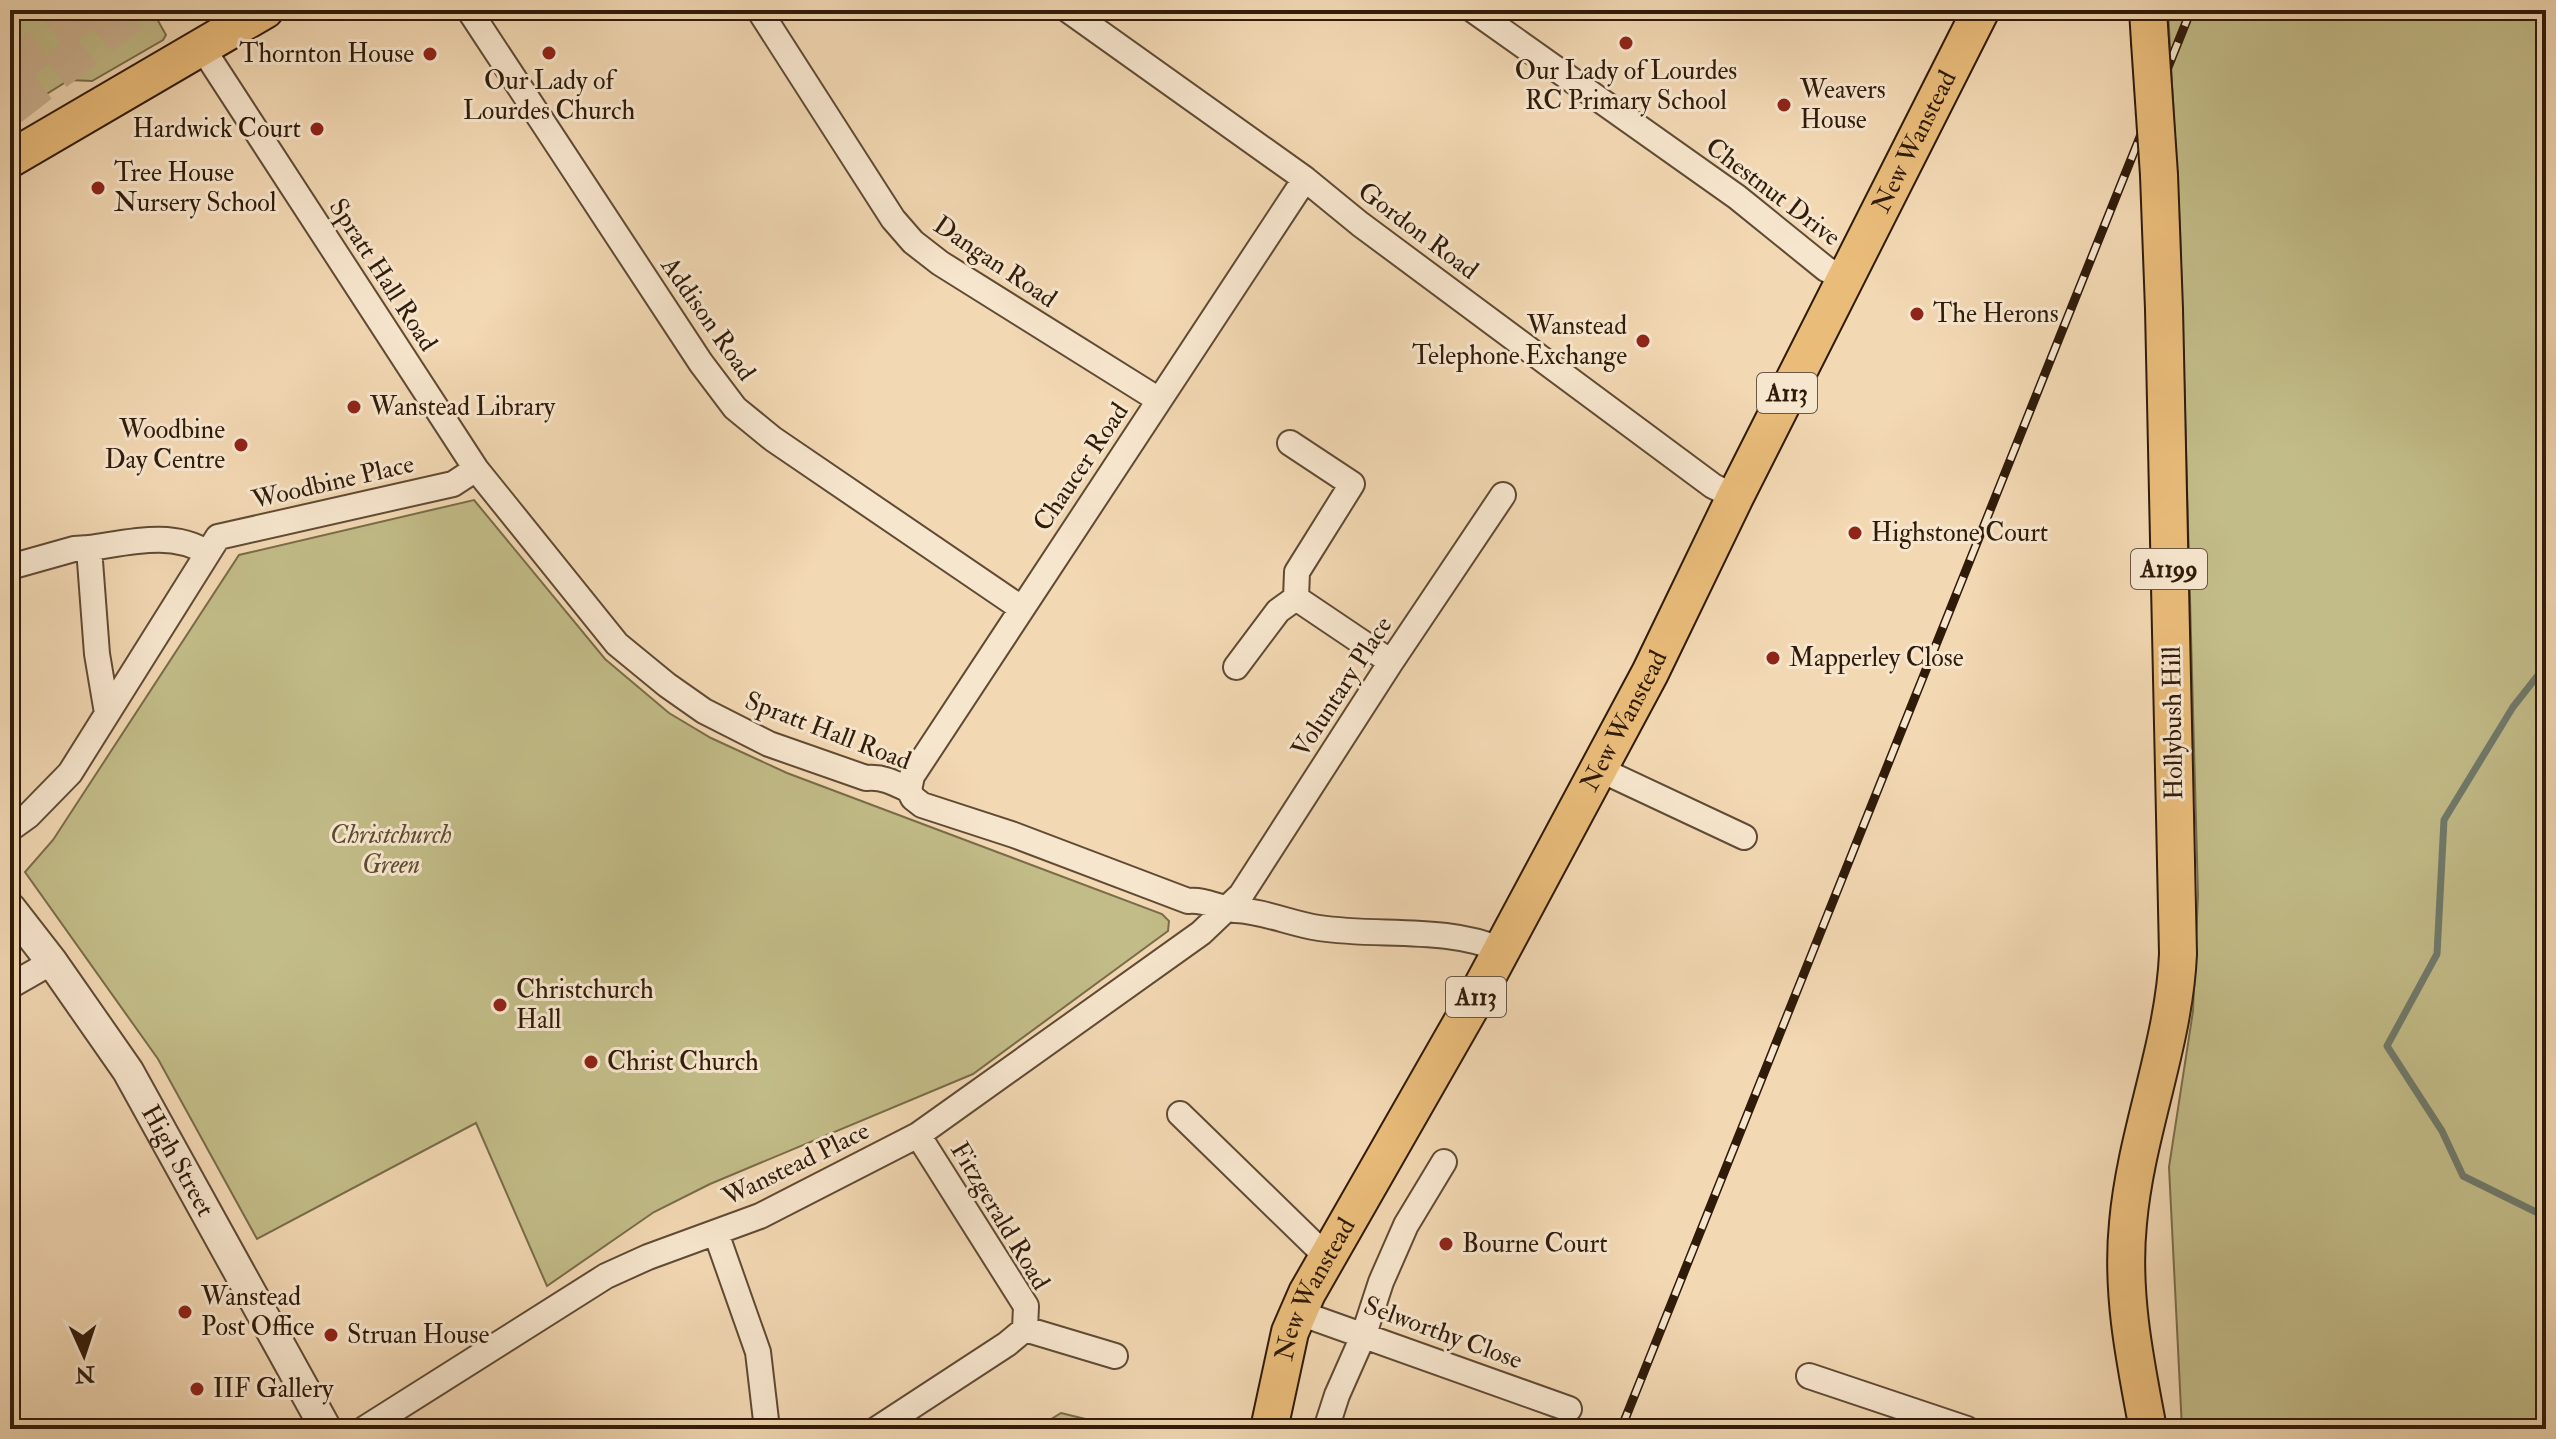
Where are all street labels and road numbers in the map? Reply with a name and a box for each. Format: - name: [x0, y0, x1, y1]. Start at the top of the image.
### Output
- street label: New Wanstead: [1865, 65, 1964, 218]
- street label: Chestnut Drive: [1699, 131, 1847, 253]
- street label: Gordon Road: [1351, 175, 1485, 287]
- street label: Spratt Hall Road: [321, 193, 444, 358]
- street label: Dangan Road: [927, 209, 1063, 315]
- street label: Addison Road: [653, 250, 762, 387]
- road number: A113: [1757, 373, 1817, 413]
- street label: Chaucer Road: [1026, 397, 1136, 537]
- street label: Woodbine Place: [248, 448, 417, 516]
- road number: A1199: [2131, 549, 2207, 589]
- street label: Voluntary Place: [1285, 610, 1399, 763]
- street label: New Wanstead: [1574, 645, 1675, 797]
- street label: Hollybush Hill: [2156, 646, 2190, 800]
- street label: Spratt Hall Road: [740, 685, 916, 778]
- road number: A113: [1446, 977, 1506, 1017]
- street label: High Street: [134, 1099, 221, 1222]
- street label: Wanstead Place: [716, 1115, 875, 1214]
- street label: Fitzgerald Road: [943, 1136, 1057, 1296]
- street label: New Wanstead: [1268, 1212, 1363, 1364]
- street label: Selworthy Close: [1359, 1290, 1527, 1377]

